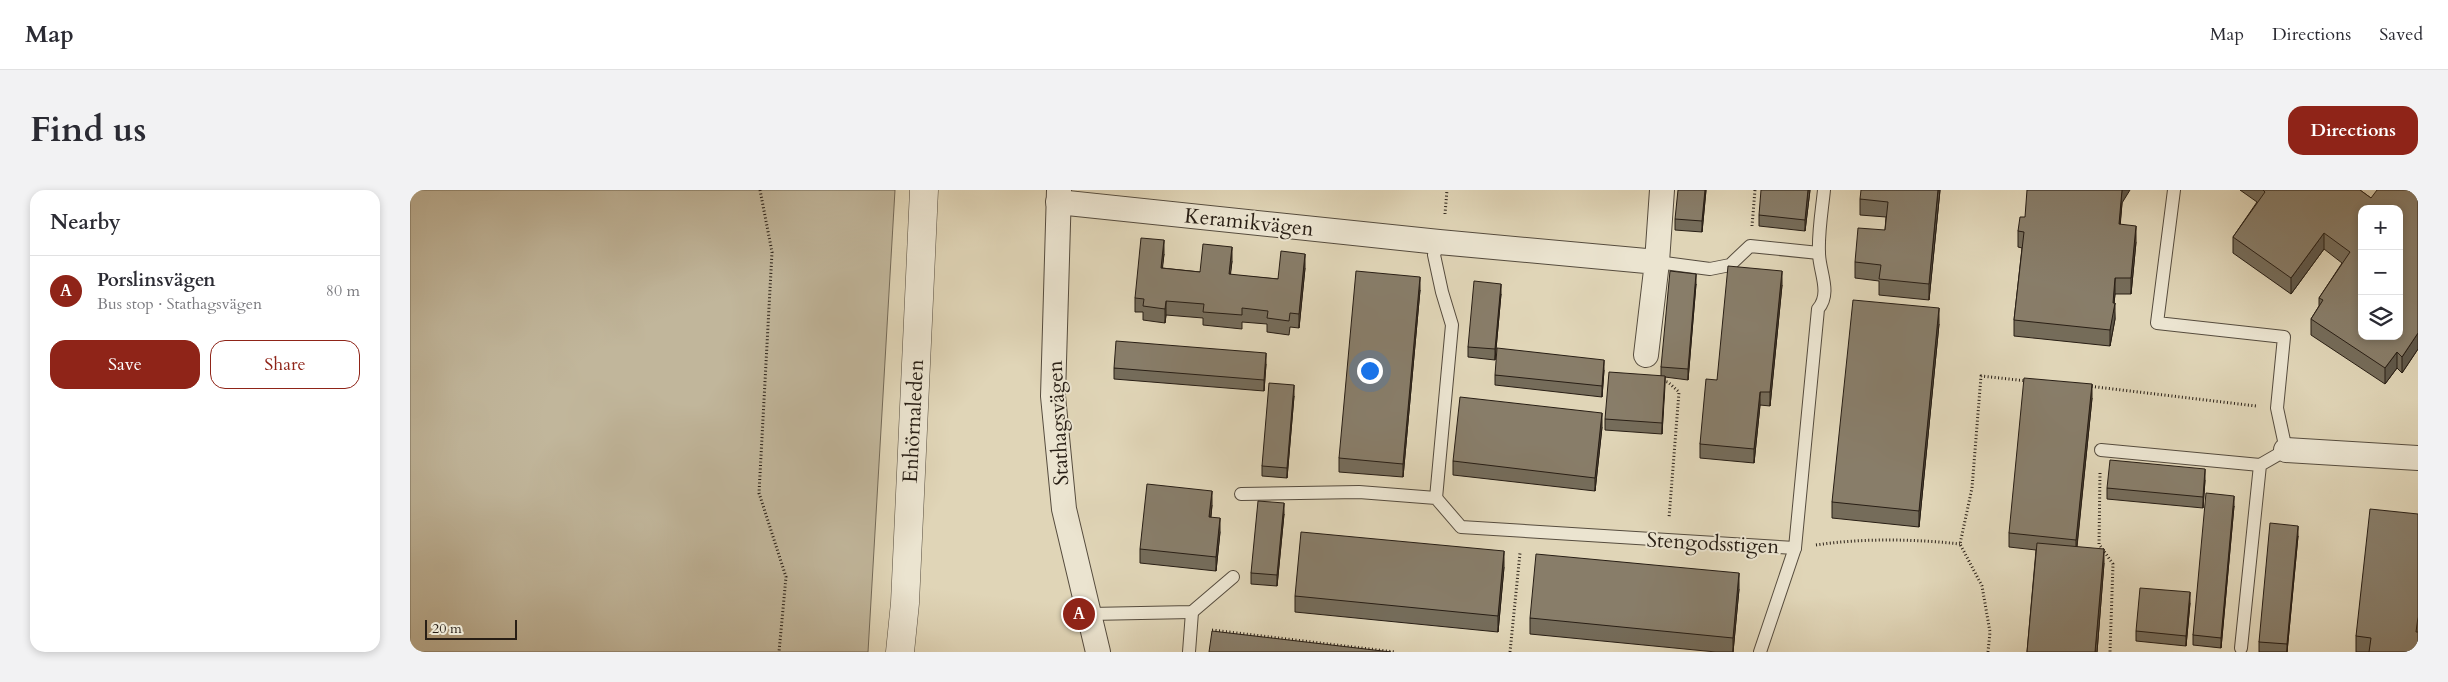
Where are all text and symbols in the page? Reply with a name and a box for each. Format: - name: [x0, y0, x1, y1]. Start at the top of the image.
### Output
- text: Map: [25, 18, 74, 51]
- text: Map: [2210, 22, 2244, 47]
- text: Directions: [2272, 22, 2351, 47]
- text: Saved: [2379, 22, 2423, 47]
- text: Find us: [30, 106, 146, 154]
- button: Directions: [2288, 106, 2418, 155]
- street label: Keramikvägen: [1183, 201, 1315, 244]
- map controls: [2358, 205, 2403, 340]
- button: +: [2358, 205, 2403, 250]
- text: Nearby: [50, 208, 121, 237]
- button: −: [2358, 250, 2403, 295]
- text: Porslinsvägen: [97, 267, 216, 293]
- text: A: [60, 280, 72, 302]
- text: 80 m: [326, 280, 360, 302]
- text: Bus stop · Stathagsvägen: [97, 293, 262, 315]
- button: layers: [2358, 295, 2403, 340]
- button: Save: [50, 340, 200, 389]
- button: Share: [210, 340, 360, 389]
- street label: Enhörnaleden: [896, 358, 931, 484]
- your location: [1357, 358, 1383, 384]
- street label: Stathagsvägen: [1041, 360, 1076, 486]
- street label: Stengodsstigen: [1646, 526, 1780, 561]
- pin: A: [1063, 595, 1095, 633]
- scale bar: [425, 617, 518, 640]
- text: 20 m: [432, 619, 462, 638]

